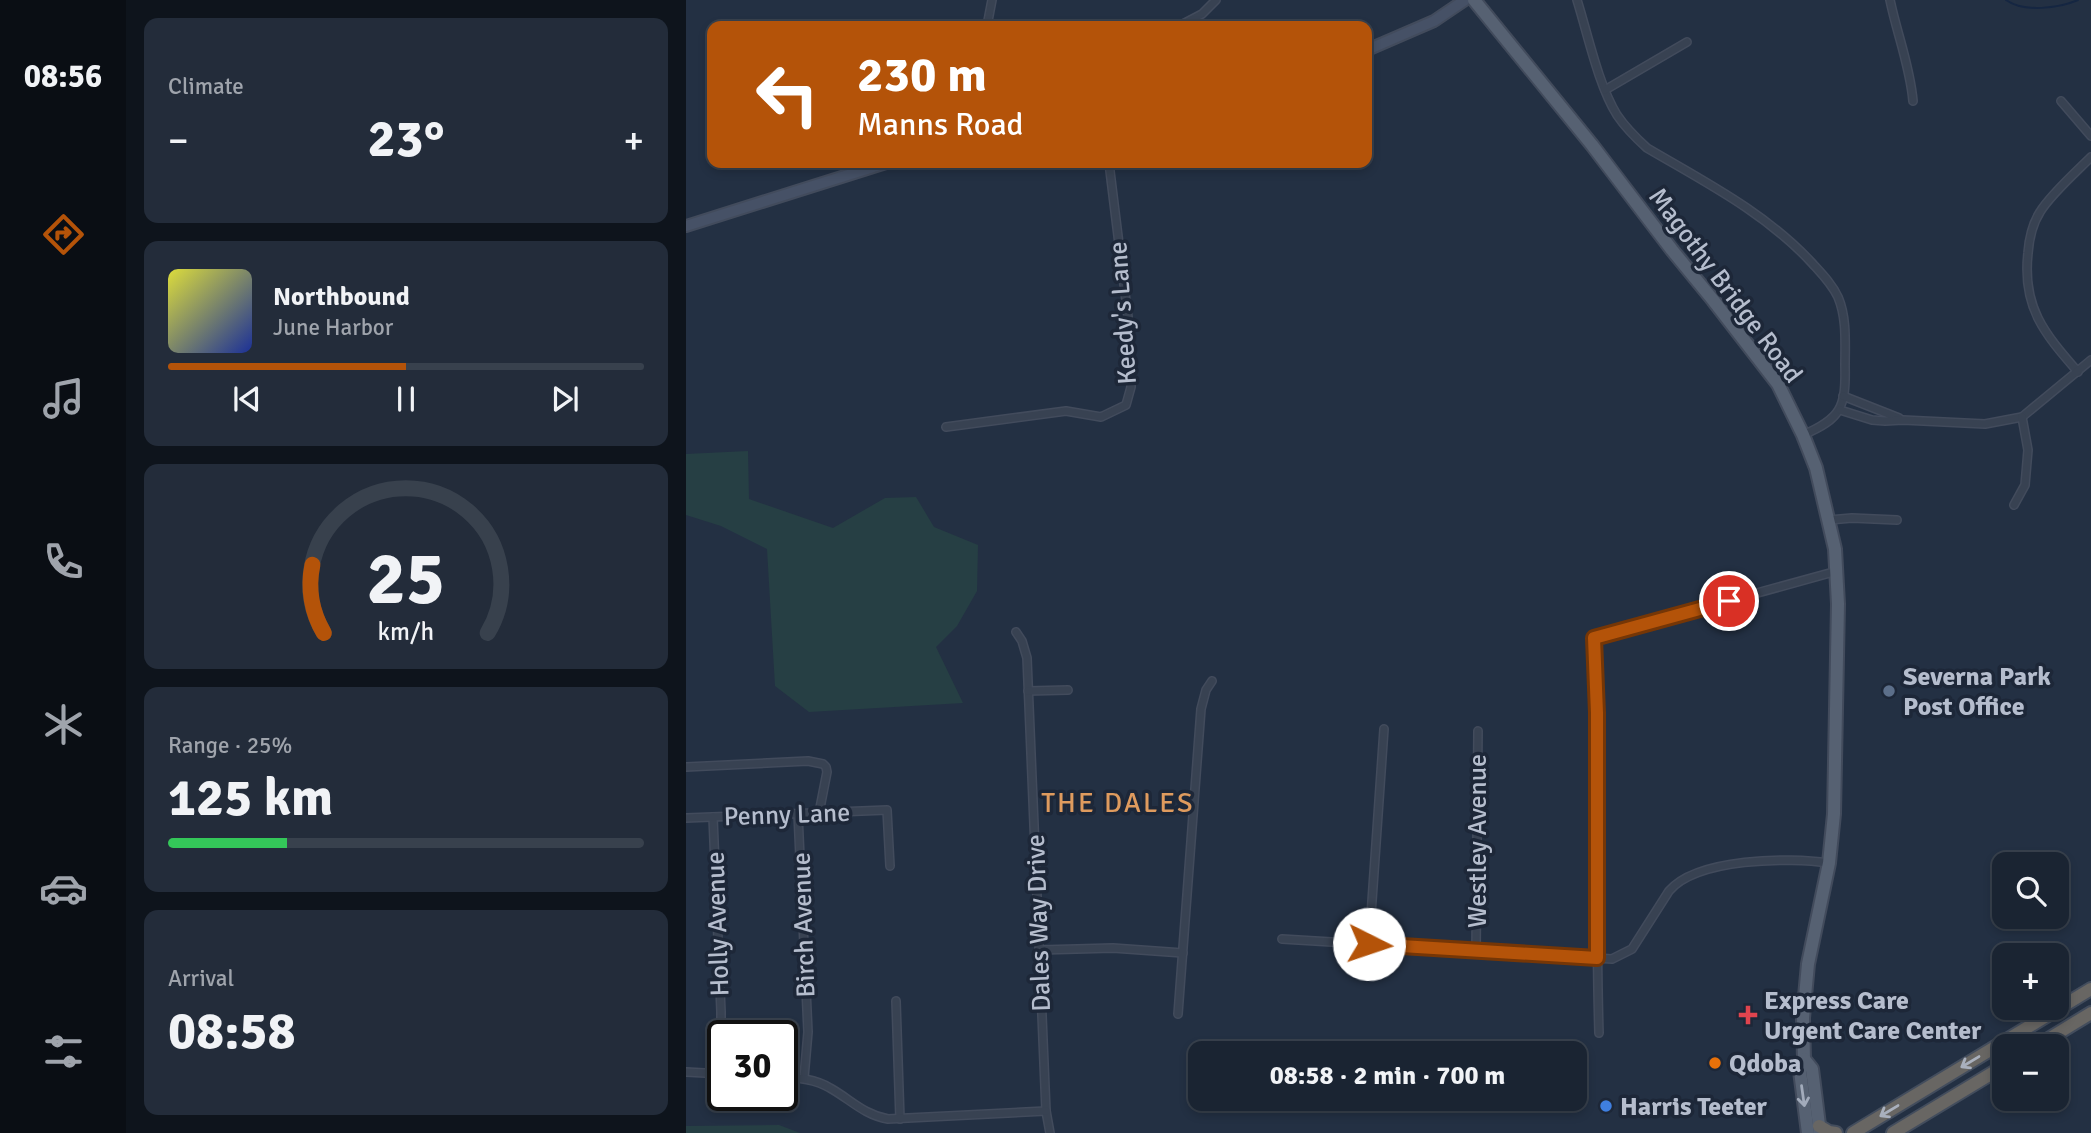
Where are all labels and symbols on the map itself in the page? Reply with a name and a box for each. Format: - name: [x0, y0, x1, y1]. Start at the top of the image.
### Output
- street label: Magothy Bridge Road: [1641, 182, 1809, 390]
- street label: Keedy's Lane: [1102, 240, 1144, 385]
- pin: [1699, 571, 1759, 631]
- place label: Severna Park Post Office: [1903, 661, 2051, 723]
- marker: Severna Park Post Office: [1881, 683, 1897, 699]
- street label: Westley Avenue: [1462, 754, 1494, 928]
- district label: THE DALES: [1041, 786, 1195, 820]
- street label: Penny Lane: [723, 797, 851, 833]
- street label: Dales Way Drive: [1020, 834, 1058, 1012]
- street label: Holly Avenue: [699, 851, 737, 997]
- street label: Birch Avenue: [785, 852, 823, 998]
- position arrow: [1332, 907, 1406, 981]
- place label: Express Care Urgent Care Center: [1764, 985, 1982, 1047]
- marker: Express Care Urgent Care Center: [1738, 1005, 1758, 1025]
- speed limit sign: 30: [707, 1020, 798, 1111]
- place label: Qdoba: [1729, 1048, 1801, 1080]
- marker: Qdoba: [1707, 1055, 1723, 1071]
- one-way arrow: [1960, 1055, 1980, 1069]
- one-way arrow: [1797, 1084, 1810, 1107]
- place label: Harris Teeter: [1620, 1091, 1768, 1123]
- marker: Harris Teeter: [1598, 1098, 1614, 1114]
- one-way arrow: [1879, 1105, 1899, 1119]

